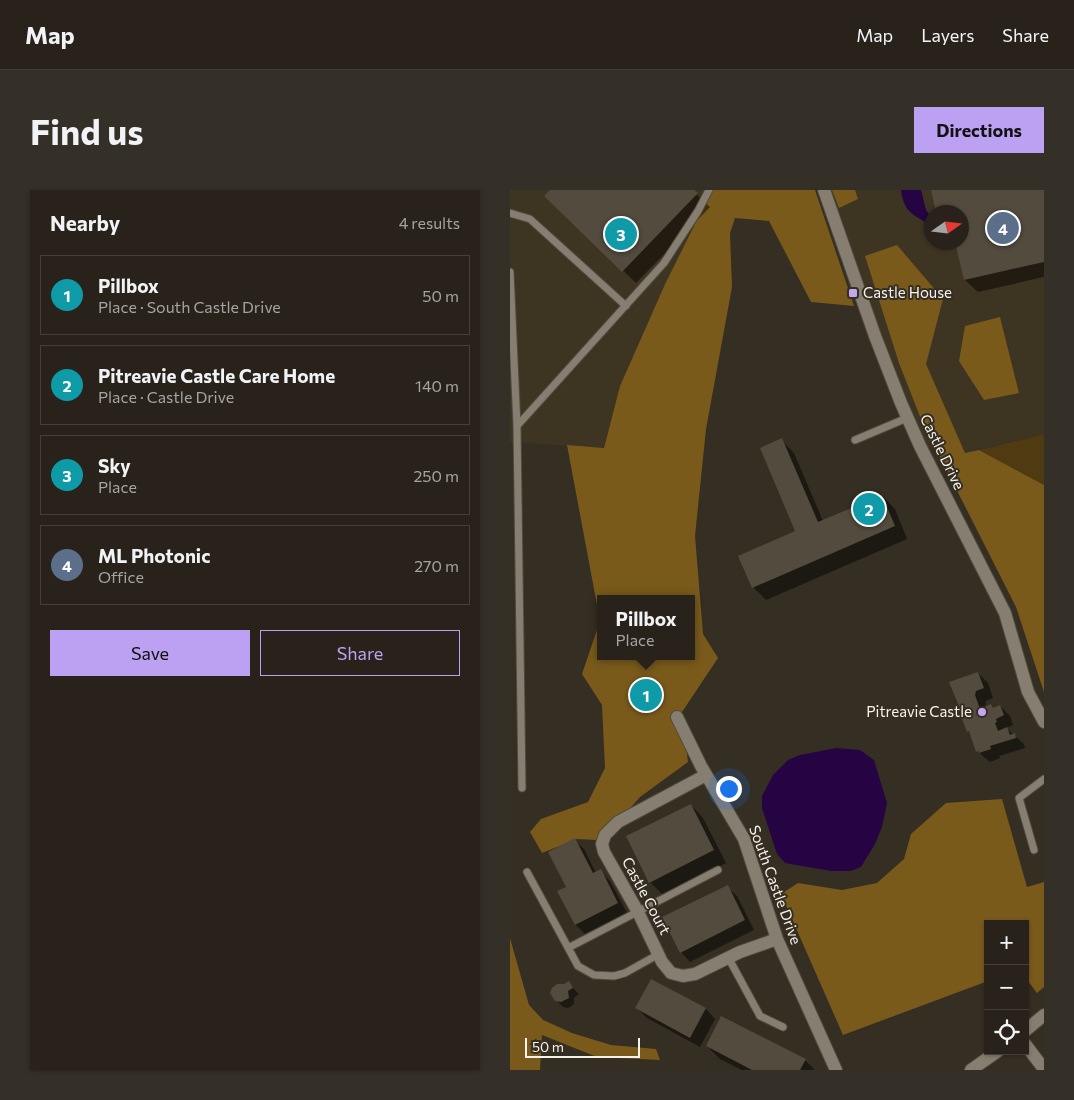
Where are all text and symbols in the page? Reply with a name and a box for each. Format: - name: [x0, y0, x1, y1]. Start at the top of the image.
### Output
- text: Map: [25, 20, 75, 49]
- text: Map: [856, 24, 893, 46]
- text: Layers: [921, 24, 974, 46]
- text: Share: [1002, 24, 1049, 46]
- button: Directions: [914, 107, 1044, 153]
- text: Find us: [30, 109, 144, 152]
- north arrow: [924, 205, 969, 250]
- pin: 4: [987, 209, 1019, 247]
- text: Nearby: [50, 210, 120, 235]
- text: 4 results: [399, 213, 460, 232]
- pin: 3: [605, 215, 637, 253]
- text: Pillbox: [98, 274, 159, 297]
- place label: Castle House: [863, 283, 952, 301]
- text: 1: [63, 286, 71, 305]
- text: 50 m: [422, 286, 459, 305]
- marker: Castle House: [847, 287, 859, 299]
- text: Place · South Castle Drive: [98, 297, 281, 316]
- text: Pitreavie Castle Care Home: [98, 364, 335, 387]
- text: 2: [62, 376, 72, 395]
- text: 140 m: [415, 376, 459, 395]
- text: Place · Castle Drive: [98, 387, 234, 406]
- street label: Castle Drive: [917, 411, 969, 492]
- text: Sky: [98, 454, 131, 477]
- text: 3: [62, 466, 72, 485]
- text: 250 m: [413, 466, 459, 485]
- text: Place: [98, 477, 137, 496]
- pin: 2: [853, 490, 885, 528]
- text: ML Photonic: [98, 544, 210, 567]
- text: 4: [62, 556, 72, 575]
- text: 270 m: [414, 556, 459, 575]
- text: Office: [98, 567, 144, 586]
- popup: [597, 595, 695, 660]
- text: Pillbox: [616, 607, 676, 630]
- button: Save: [50, 630, 250, 676]
- button: Share: [260, 630, 460, 676]
- text: Place: [616, 630, 654, 649]
- pin: 1: [630, 676, 662, 714]
- place label: Pitreavie Castle: [866, 702, 972, 720]
- marker: Pitreavie Castle: [976, 706, 988, 718]
- your location: [716, 776, 742, 802]
- street label: South Castle Drive: [746, 823, 806, 947]
- street label: Castle Court: [619, 854, 675, 937]
- map controls: [984, 920, 1029, 1055]
- button: +: [984, 920, 1029, 965]
- button: −: [984, 965, 1029, 1010]
- button: locate: [984, 1010, 1029, 1055]
- scale bar: [525, 1035, 640, 1058]
- text: 50 m: [532, 1038, 564, 1055]

